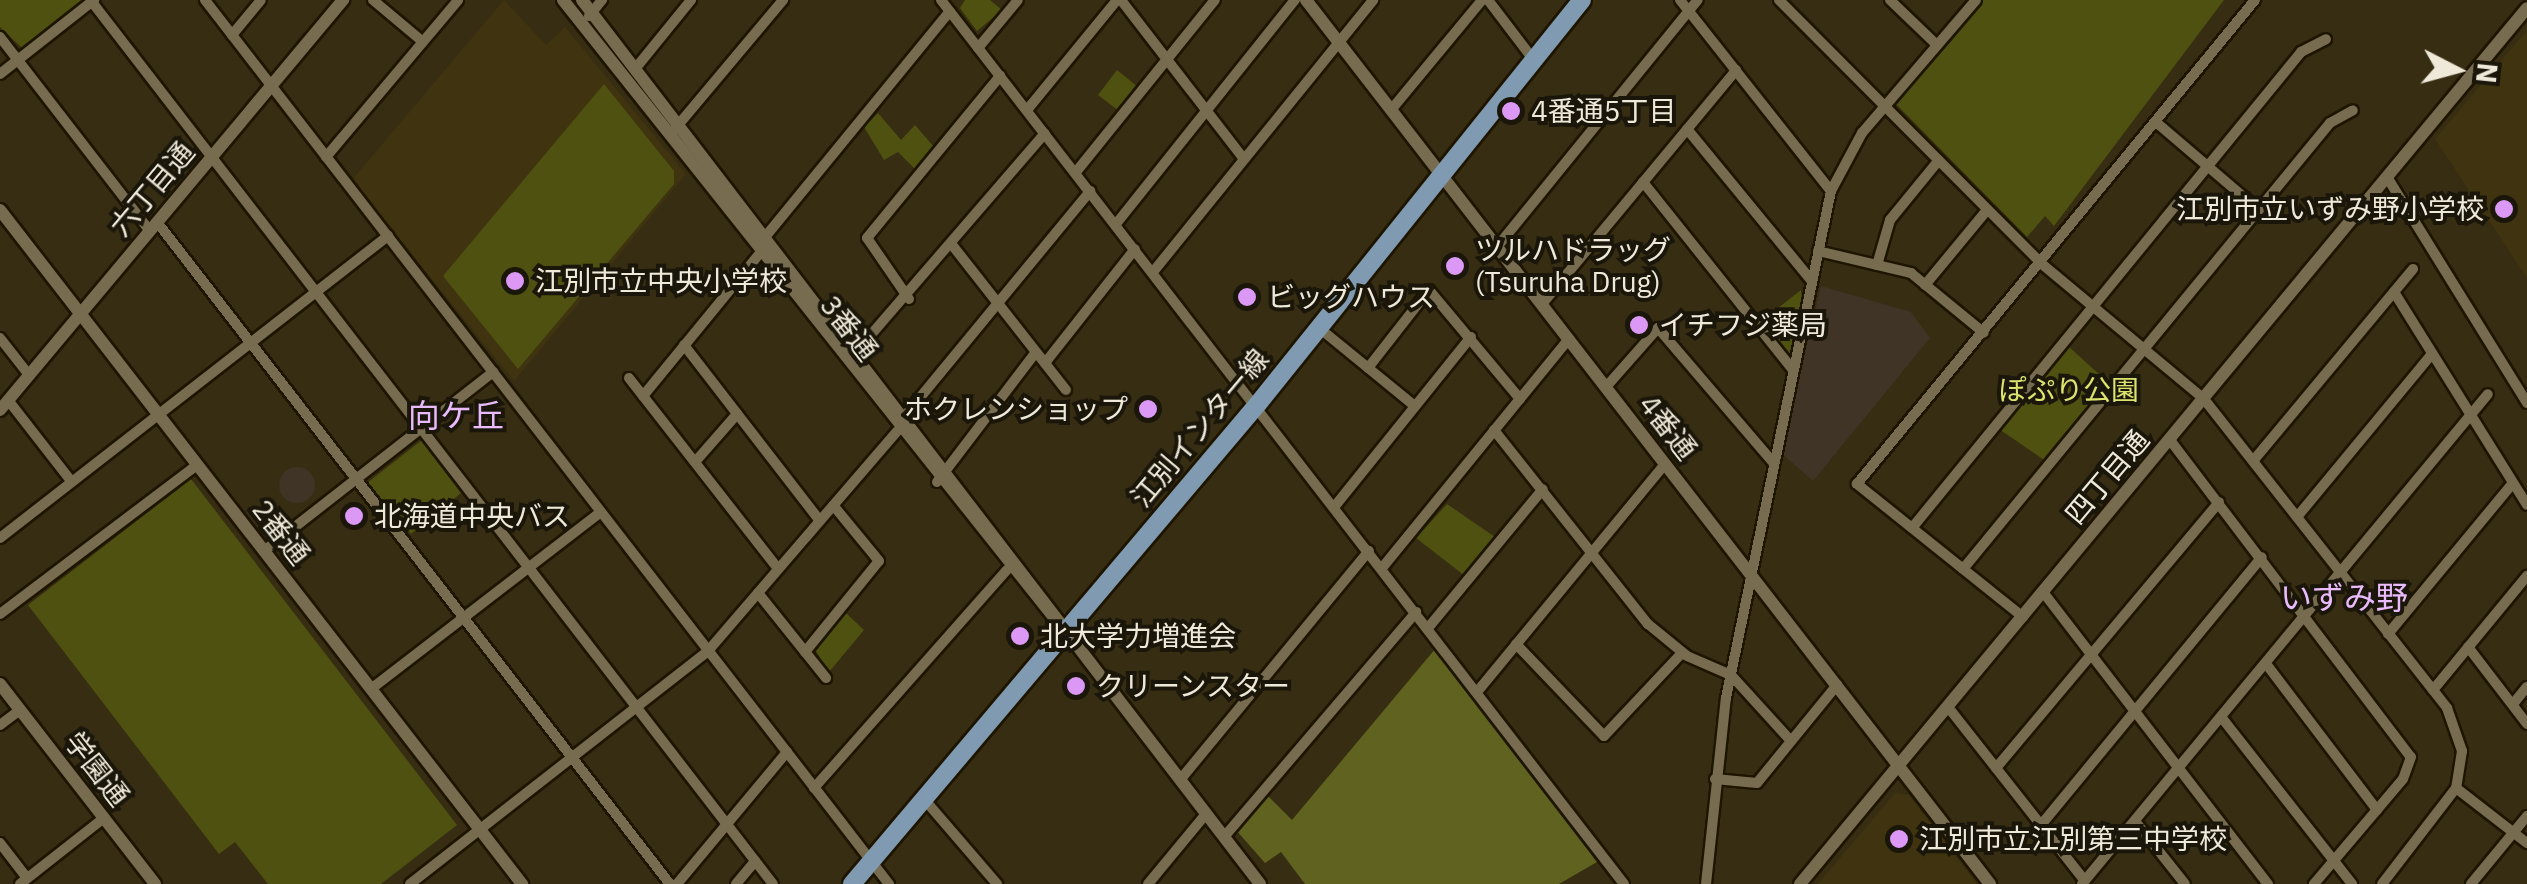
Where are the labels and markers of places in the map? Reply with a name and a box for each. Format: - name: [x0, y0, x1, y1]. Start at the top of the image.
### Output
- place label: 4番通5丁目: [1531, 94, 1677, 128]
- marker: 4番通5丁目: [1500, 100, 1522, 122]
- place label: 江別市立いずみ野小学校: [2176, 192, 2484, 226]
- marker: 江別市立いずみ野小学校: [2493, 198, 2515, 220]
- place label: ツルハドラッグ (Tsuruha Drug): [1475, 233, 1671, 299]
- marker: ツルハドラッグ (Tsuruha Drug): [1444, 255, 1466, 277]
- place label: 江別市立中央小学校: [535, 264, 787, 298]
- marker: 江別市立中央小学校: [504, 270, 526, 292]
- place label: ビッグハウス: [1267, 280, 1435, 314]
- marker: ビッグハウス: [1236, 286, 1258, 308]
- place label: イチフジ薬局: [1659, 308, 1827, 342]
- marker: イチフジ薬局: [1628, 314, 1650, 336]
- place label: ホクレンショップ: [904, 392, 1128, 426]
- marker: ホクレンショップ: [1137, 398, 1159, 420]
- place label: 北海道中央バス: [374, 499, 570, 533]
- marker: 北海道中央バス: [343, 505, 365, 527]
- place label: 北大学力増進会: [1040, 619, 1236, 653]
- marker: 北大学力増進会: [1009, 625, 1031, 647]
- place label: クリーンスター: [1096, 669, 1292, 703]
- marker: クリーンスター: [1065, 675, 1087, 697]
- place label: 江別市立江別第三中学校: [1919, 822, 2227, 856]
- marker: 江別市立江別第三中学校: [1888, 828, 1910, 850]

